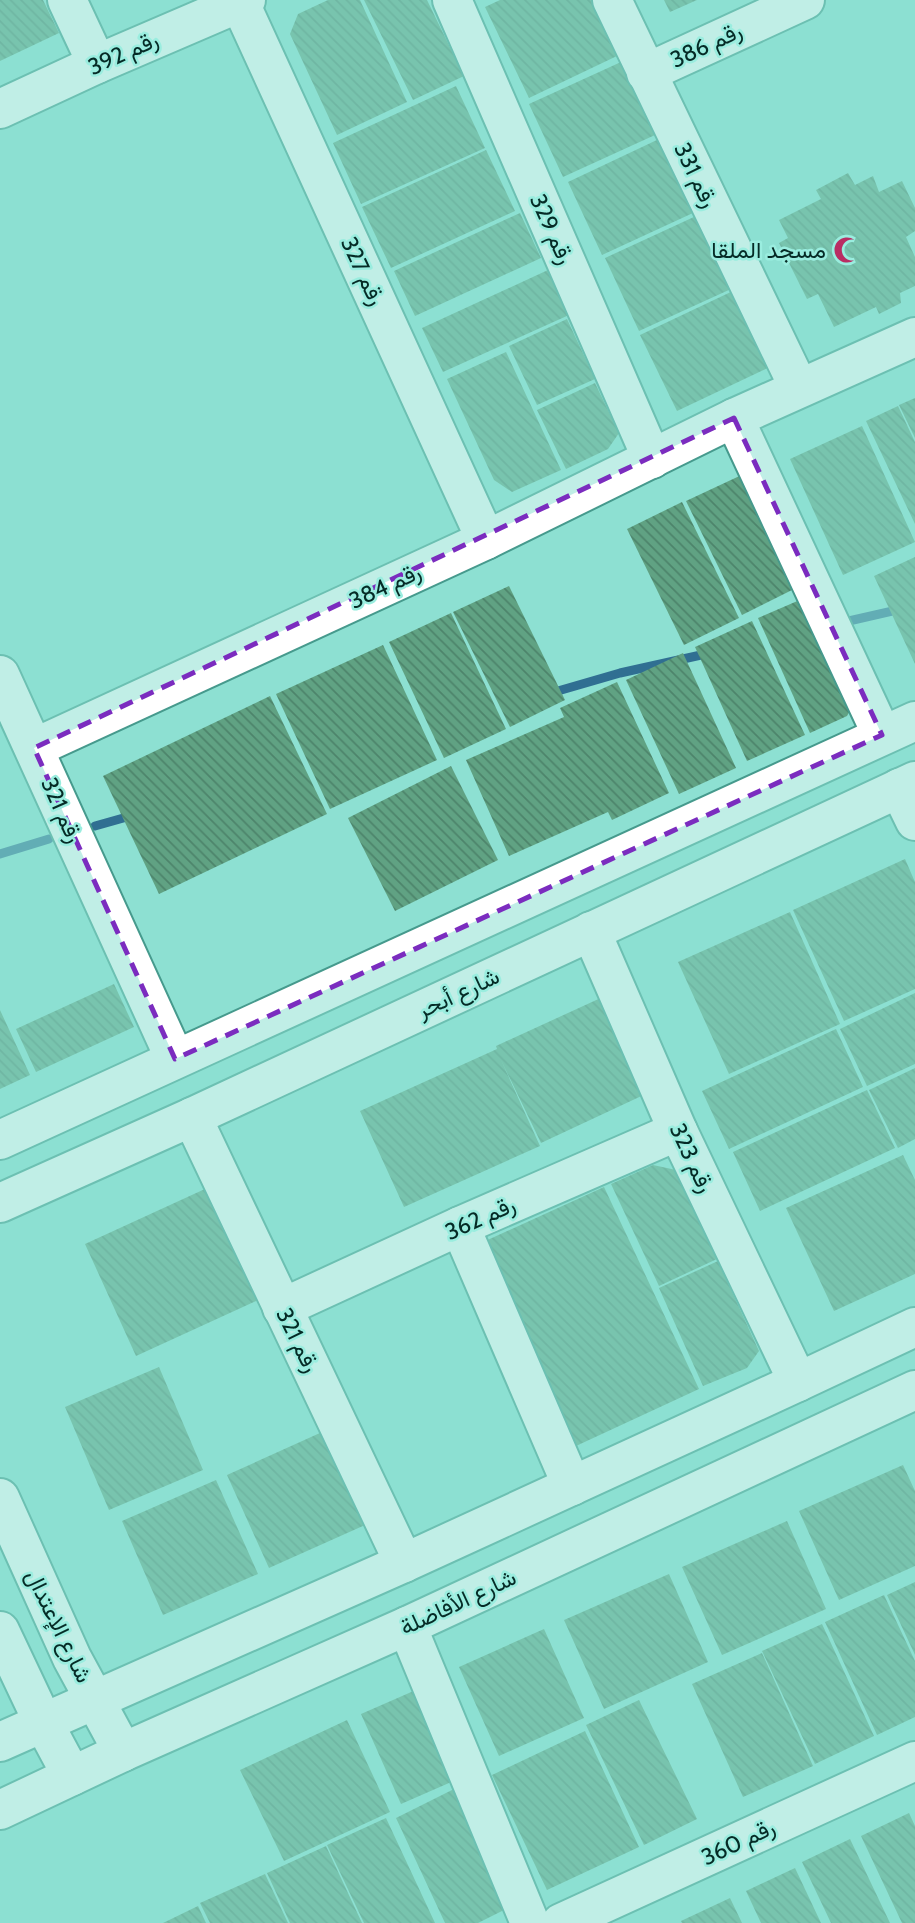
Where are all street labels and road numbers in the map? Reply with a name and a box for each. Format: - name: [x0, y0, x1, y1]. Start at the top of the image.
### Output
- street label: رقم 386: [666, 16, 747, 75]
- street label: رقم 392: [83, 25, 163, 82]
- street label: رقم 331: [667, 138, 724, 213]
- street label: رقم 329: [523, 189, 580, 269]
- street label: رقم 327: [334, 232, 391, 310]
- street label: رقم 384: [345, 557, 426, 616]
- street label: رقم 321: [34, 773, 89, 847]
- street label: شارع أبحر: [411, 962, 505, 1027]
- street label: رقم 323: [663, 1119, 720, 1198]
- street label: رقم 362: [440, 1190, 520, 1247]
- street label: رقم 321: [269, 1303, 326, 1377]
- street label: شارع الأفاضلة: [396, 1563, 521, 1643]
- street label: شارع الإعتدال: [18, 1565, 98, 1688]
- street label: رقم 360: [697, 1813, 780, 1872]

